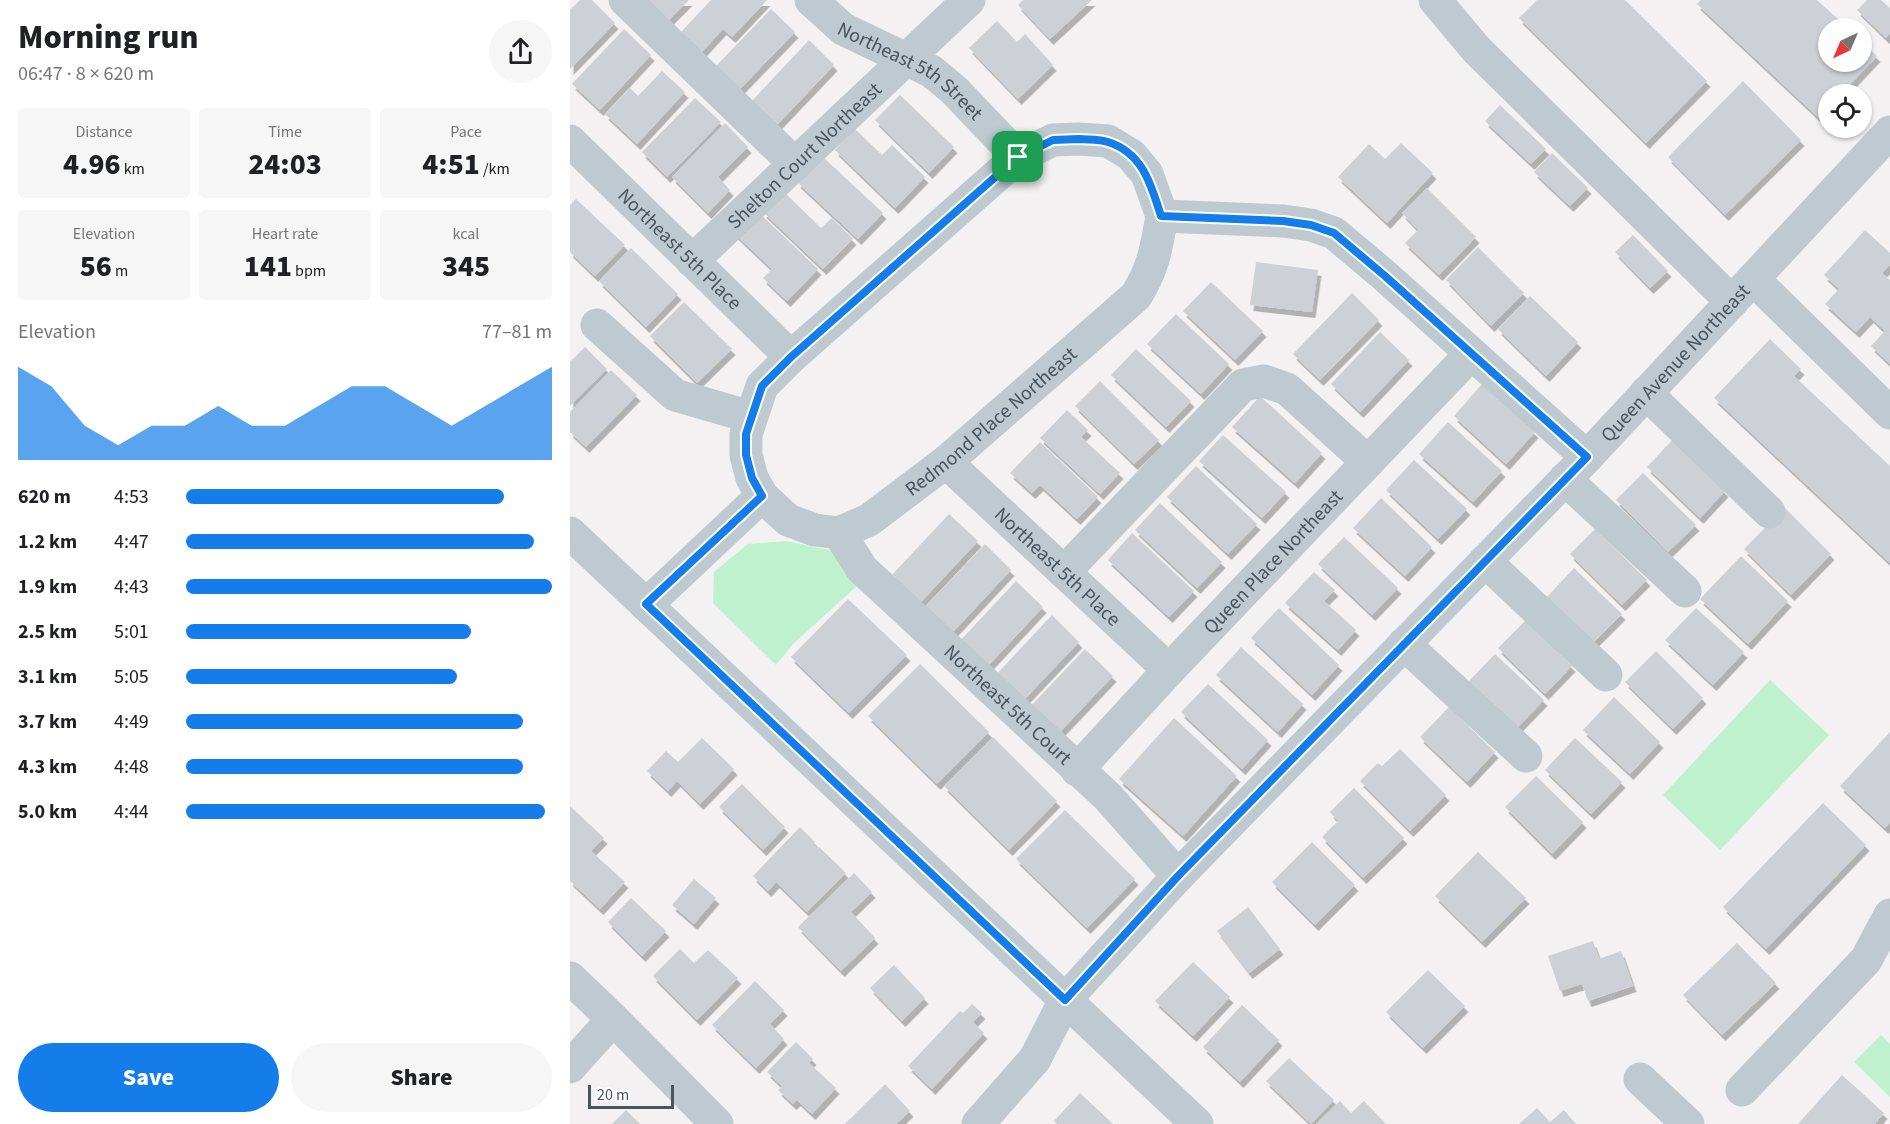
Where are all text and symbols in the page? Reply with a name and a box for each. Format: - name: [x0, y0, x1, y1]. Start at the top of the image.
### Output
- text: Morning run: [18, 14, 198, 61]
- street label: Northeast 5th Street: [832, 15, 989, 127]
- north arrow: [1818, 18, 1872, 72]
- map controls: [1818, 18, 1872, 138]
- button: share: [489, 20, 552, 83]
- text: 06:47 · 8 × 620 m: [18, 60, 154, 88]
- street label: Shelton Court Northeast: [721, 76, 888, 236]
- button: locate: [1818, 84, 1872, 138]
- text: Distance: [76, 121, 132, 143]
- text: Time: [268, 121, 302, 143]
- text: Pace: [450, 121, 482, 143]
- pin: [992, 131, 1043, 182]
- icon: arrive: [1001, 140, 1034, 173]
- text: 4.96: [63, 143, 120, 186]
- text: 24:03: [248, 143, 322, 186]
- text: 4:51: [422, 143, 480, 186]
- text: km: [120, 158, 145, 180]
- text: /km: [480, 158, 510, 180]
- street label: Northeast 5th Place: [611, 182, 748, 317]
- text: Elevation: [73, 223, 135, 245]
- text: Heart rate: [252, 223, 318, 245]
- text: kcal: [453, 223, 479, 245]
- text: 56: [80, 245, 112, 288]
- text: 141: [244, 245, 292, 288]
- text: 345: [442, 245, 490, 288]
- text: m: [112, 260, 128, 282]
- text: bpm: [292, 260, 326, 282]
- street label: Queen Avenue Northeast: [1595, 278, 1757, 449]
- text: Elevation: [18, 318, 96, 346]
- text: 77–81 m: [482, 318, 552, 346]
- street label: Redmond Place Northeast: [900, 341, 1084, 503]
- text: 620 m: [18, 483, 71, 511]
- text: 4:53: [114, 483, 149, 511]
- street label: Queen Place Northeast: [1197, 483, 1350, 641]
- street label: Northeast 5th Place: [988, 501, 1127, 633]
- text: 1.2 km: [18, 528, 77, 556]
- text: 4:47: [114, 528, 149, 556]
- text: 1.9 km: [18, 573, 77, 601]
- text: 4:43: [114, 573, 149, 601]
- text: 2.5 km: [18, 618, 77, 646]
- text: 5:01: [114, 618, 149, 646]
- street label: Northeast 5th Court: [937, 639, 1078, 772]
- text: 3.1 km: [18, 663, 77, 691]
- text: 5:05: [114, 663, 149, 691]
- text: 3.7 km: [18, 708, 77, 736]
- text: 4:49: [114, 708, 149, 736]
- text: 4.3 km: [18, 753, 77, 781]
- text: 4:48: [114, 753, 149, 781]
- text: 5.0 km: [18, 798, 77, 826]
- text: 4:44: [114, 798, 149, 826]
- button: Save: [18, 1043, 279, 1112]
- button: Share: [291, 1043, 552, 1112]
- scale bar: [588, 1082, 674, 1110]
- text: 20 m: [597, 1084, 629, 1106]

